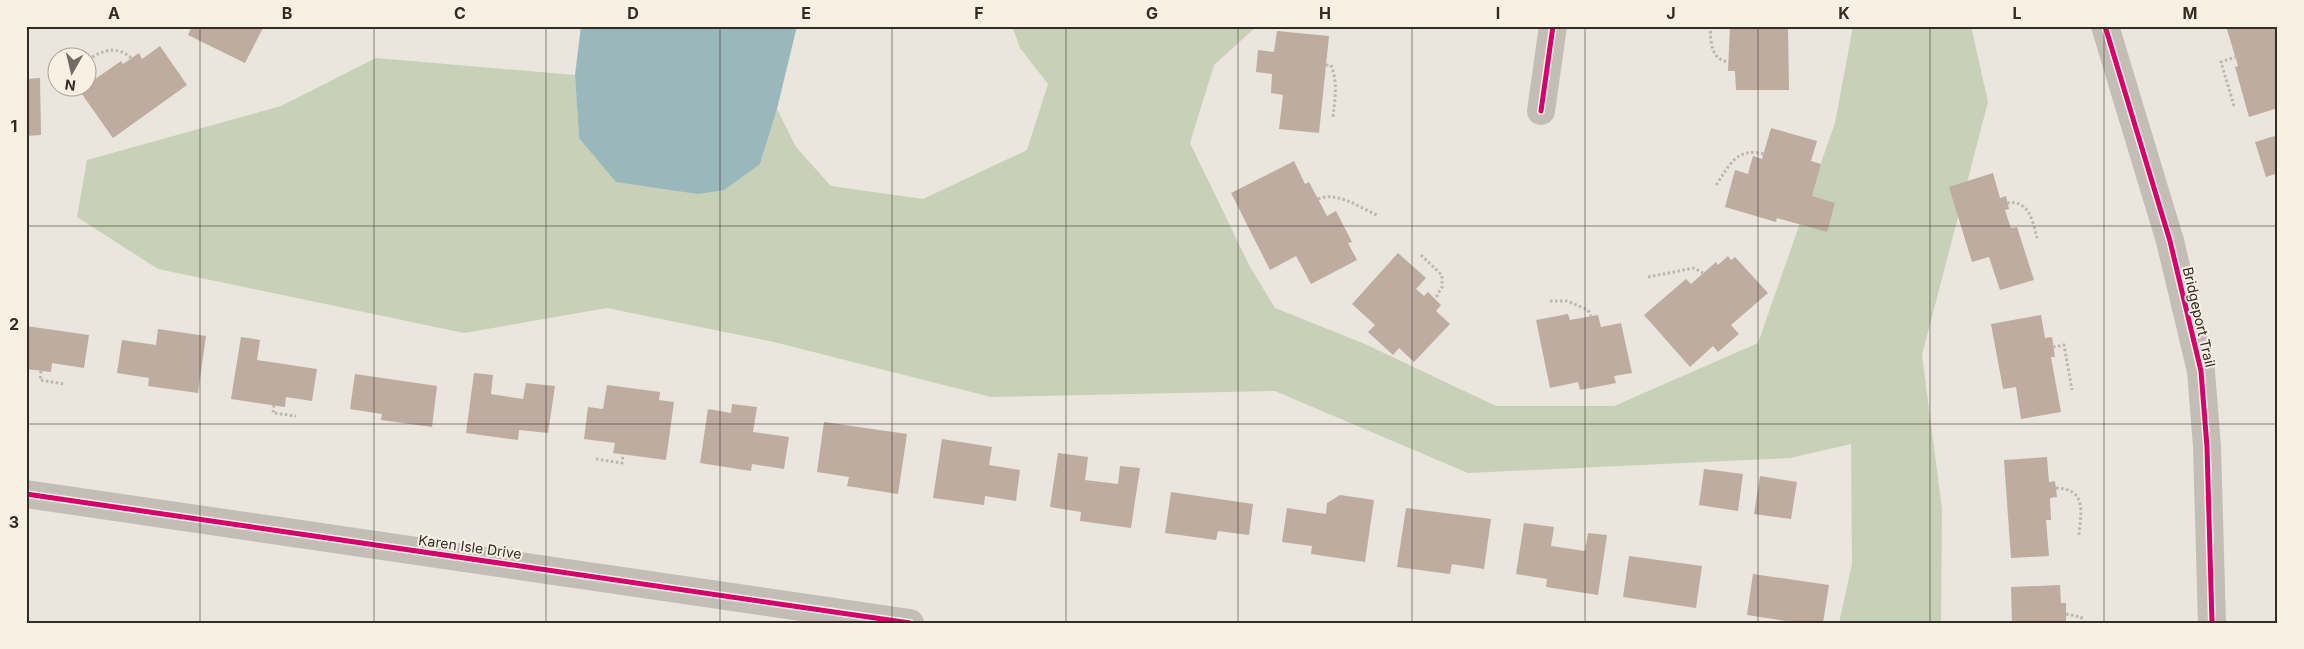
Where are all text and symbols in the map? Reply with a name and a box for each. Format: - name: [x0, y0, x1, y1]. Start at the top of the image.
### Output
- text: A: [108, 3, 120, 23]
- text: B: [282, 3, 292, 23]
- text: C: [454, 3, 466, 23]
- text: D: [627, 3, 639, 23]
- text: E: [801, 3, 811, 23]
- text: F: [974, 3, 984, 23]
- text: G: [1146, 3, 1158, 23]
- text: H: [1319, 3, 1331, 23]
- text: I: [1496, 3, 1500, 23]
- text: J: [1666, 3, 1676, 23]
- text: K: [1838, 3, 1850, 23]
- text: L: [2012, 3, 2022, 23]
- text: M: [2183, 3, 2197, 23]
- north arrow: [48, 48, 98, 98]
- text: N: [64, 76, 77, 95]
- text: 1: [11, 116, 17, 136]
- street label: Bridgeport Trail: [2180, 265, 2219, 369]
- text: 2: [9, 314, 19, 334]
- text: 3: [9, 512, 19, 532]
- street label: Karen Isle Drive: [417, 531, 523, 562]

